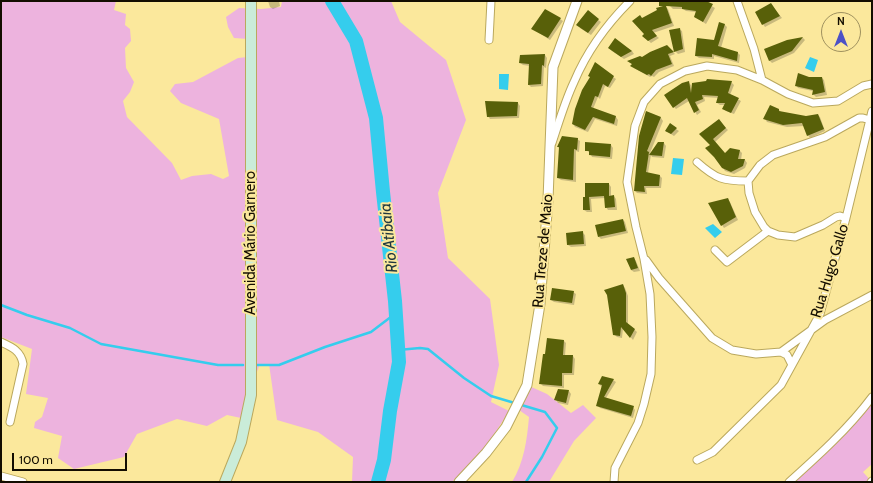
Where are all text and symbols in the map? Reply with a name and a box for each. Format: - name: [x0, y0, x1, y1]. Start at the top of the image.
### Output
- north arrow: [821, 12, 861, 52]
- text: N: [837, 14, 845, 28]
- street label: Avenida Mário Garnero: [242, 171, 260, 315]
- street label: Rua Treze de Maio: [529, 193, 557, 309]
- water label: Rio Atibaia: [376, 202, 402, 274]
- street label: Rua Hugo Gallo: [807, 222, 853, 320]
- scale bar: [14, 445, 129, 471]
- text: 100 m: [19, 452, 53, 467]

